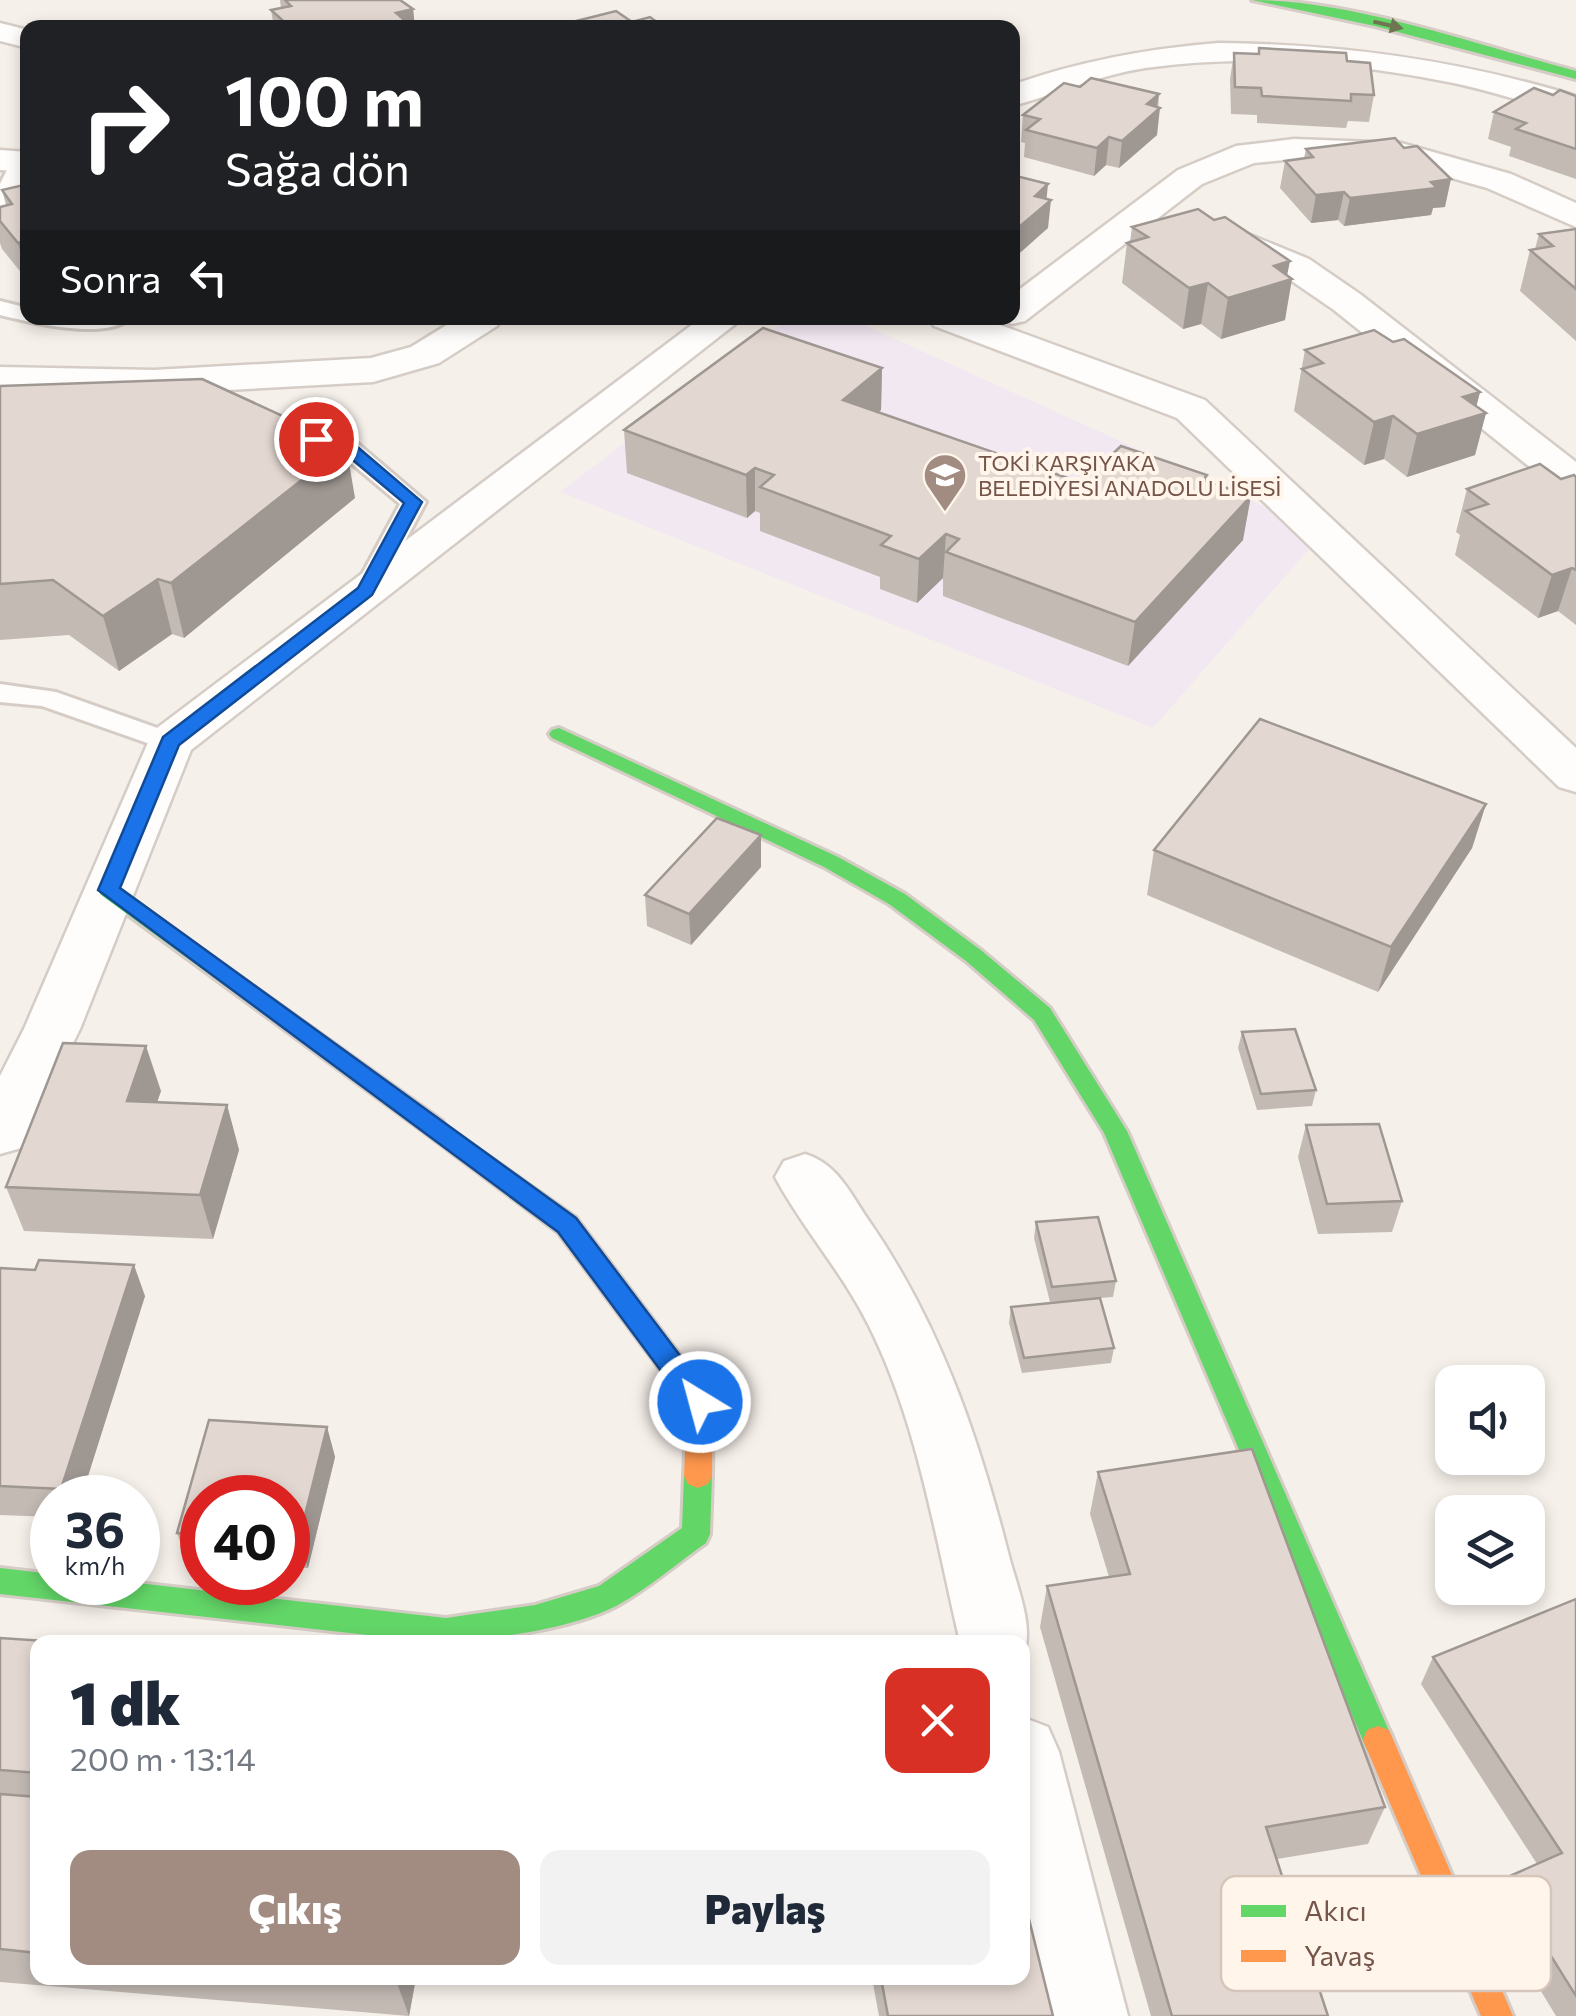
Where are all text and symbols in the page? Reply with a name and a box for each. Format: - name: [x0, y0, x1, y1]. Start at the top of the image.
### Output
- one-way arrow: [1373, 18, 1404, 33]
- text: 100 m: [225, 55, 424, 140]
- icon: right: [60, 60, 190, 190]
- text: Sağa dön: [225, 140, 410, 195]
- icon: left: [181, 250, 236, 305]
- text: Sonra: [60, 254, 161, 301]
- pin: [274, 397, 359, 482]
- icon: arrive: [289, 412, 344, 467]
- place label: TOKİ KARŞIYAKA BELEDİYESİ ANADOLU LİSESİ: [978, 449, 1281, 501]
- school or university icon: TOKİ KARŞIYAKA BELEDİYESİ ANADOLU LİSESİ: [922, 452, 968, 513]
- position arrow: [648, 1350, 752, 1454]
- map controls: [1435, 1365, 1545, 1605]
- button: sound: [1435, 1365, 1545, 1475]
- speed limit sign: 40: [180, 1475, 310, 1605]
- button: layers: [1435, 1495, 1545, 1605]
- text: 36: [65, 1497, 125, 1558]
- text: km/h: [65, 1550, 125, 1580]
- text: 1 dk: [70, 1664, 180, 1737]
- button: close: [885, 1668, 990, 1773]
- text: 200 m · 13:14: [70, 1738, 256, 1778]
- button: Çıkış: [70, 1850, 520, 1965]
- button: Paylaş: [540, 1850, 990, 1965]
- legend: [1221, 1876, 1551, 1991]
- text: Akıcı: [1304, 1893, 1367, 1927]
- text: Yavaş: [1304, 1938, 1375, 1972]

